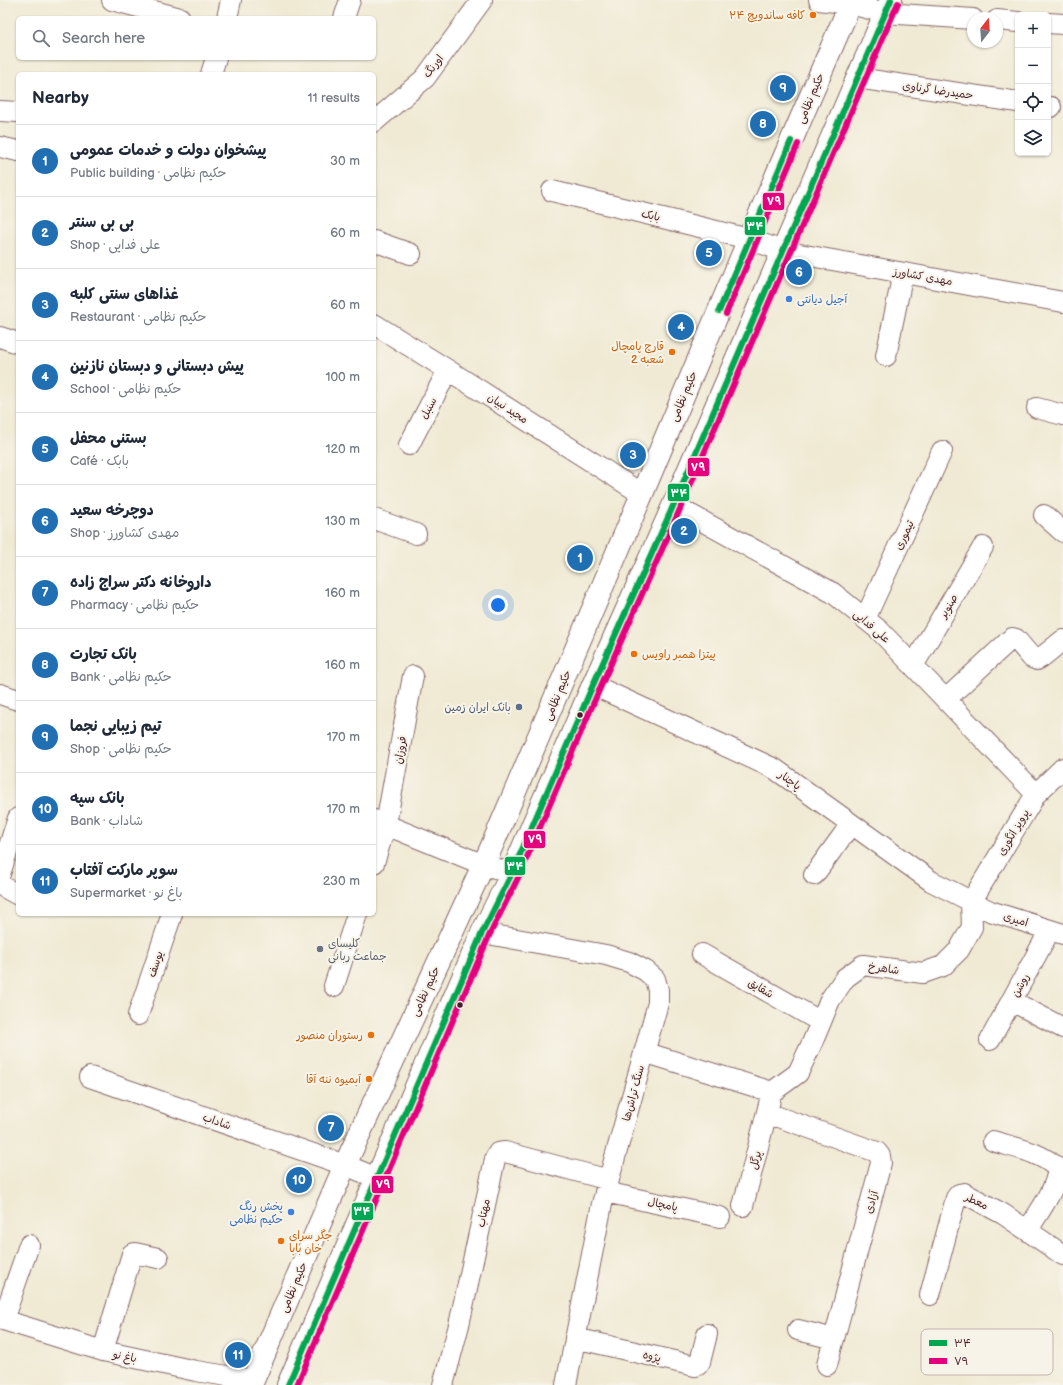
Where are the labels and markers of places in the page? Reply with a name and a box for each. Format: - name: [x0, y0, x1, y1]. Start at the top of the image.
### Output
- place label: کافه ساندویچ ۲۴: [729, 9, 805, 23]
- marker: کافه ساندویچ ۲۴: [808, 10, 818, 20]
- pin: 9: [770, 73, 796, 103]
- pin: 8: [750, 109, 776, 139]
- pin: 5: [696, 238, 722, 268]
- pin: 6: [786, 257, 812, 287]
- place label: آجیل دیانتی: [797, 293, 848, 307]
- marker: آجیل دیانتی: [784, 294, 794, 304]
- pin: 4: [668, 312, 694, 342]
- place label: قارچ پامچال شعبه 2: [611, 340, 664, 367]
- marker: قارچ پامچال شعبه 2: [667, 347, 677, 357]
- pin: 3: [620, 440, 646, 470]
- pin: 2: [671, 516, 697, 546]
- pin: 1: [567, 543, 593, 573]
- place label: پیتزا همبر راویس: [642, 648, 716, 662]
- marker: پیتزا همبر راویس: [629, 649, 639, 659]
- place label: بانک ایران زمین: [445, 701, 511, 715]
- marker: بانک ایران زمین: [514, 702, 524, 712]
- unlabelled marker: [575, 710, 585, 720]
- place label: کلیسای جماعت ربانی: [328, 937, 387, 964]
- marker: کلیسای جماعت ربانی: [315, 944, 325, 954]
- unlabelled marker: [455, 1000, 465, 1010]
- place label: رستوران منصور: [296, 1029, 363, 1043]
- marker: رستوران منصور: [366, 1030, 376, 1040]
- place label: آبمیوه ننه آقا: [306, 1073, 362, 1087]
- marker: آبمیوه ننه آقا: [364, 1074, 374, 1084]
- pin: 7: [318, 1113, 344, 1143]
- pin: 10: [286, 1165, 312, 1195]
- place label: پخش رنگ حکیم نظامی: [230, 1200, 283, 1228]
- marker: پخش رنگ حکیم نظامی: [286, 1207, 296, 1217]
- place label: جگر سرای خان بابا: [289, 1229, 332, 1256]
- marker: جگر سرای خان بابا: [276, 1236, 286, 1246]
- pin: 11: [225, 1340, 251, 1370]

